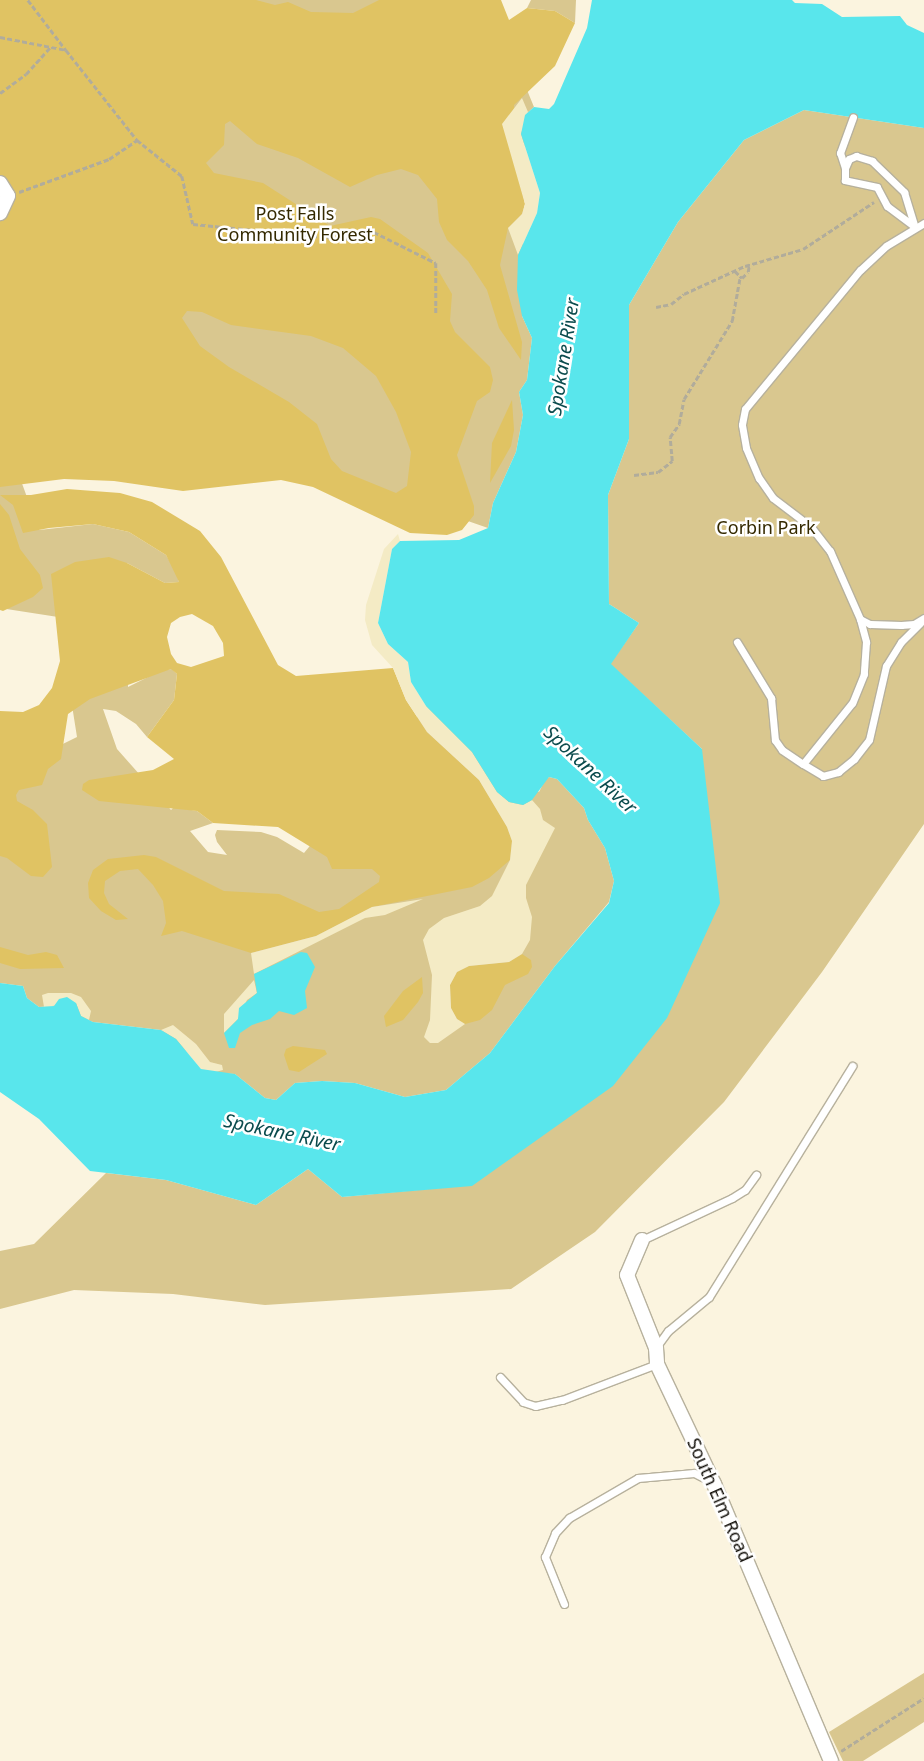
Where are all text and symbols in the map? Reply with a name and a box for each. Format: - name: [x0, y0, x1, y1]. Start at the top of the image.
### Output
- park label: Post Falls Community Forest: [217, 203, 373, 245]
- water label: Spokane River: [543, 297, 585, 417]
- park label: Corbin Park: [716, 516, 816, 538]
- water label: Spokane River: [539, 721, 641, 819]
- water label: Spokane River: [222, 1110, 342, 1156]
- street label: South Elm Road: [683, 1435, 757, 1565]

